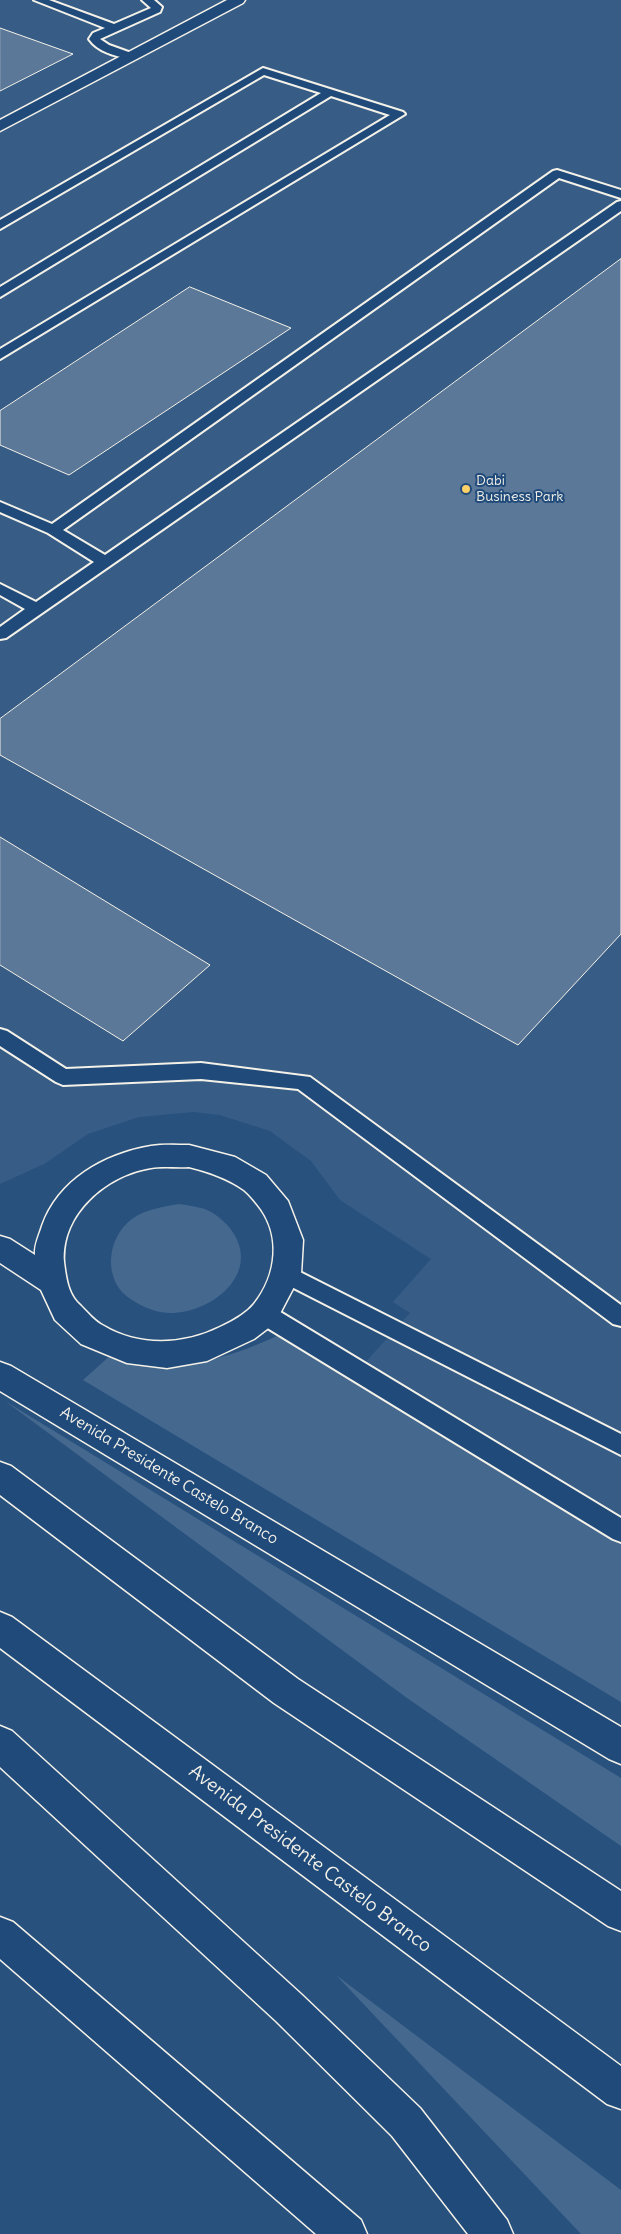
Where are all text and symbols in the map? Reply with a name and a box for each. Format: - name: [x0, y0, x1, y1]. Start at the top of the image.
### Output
- place label: Dabi Business Park: [476, 473, 563, 506]
- marker: Dabi Business Park: [460, 483, 472, 495]
- street label: Avenida Presidente Castelo Branco: [57, 1403, 281, 1549]
- street label: Avenida Presidente Castelo Branco: [184, 1760, 436, 1958]

